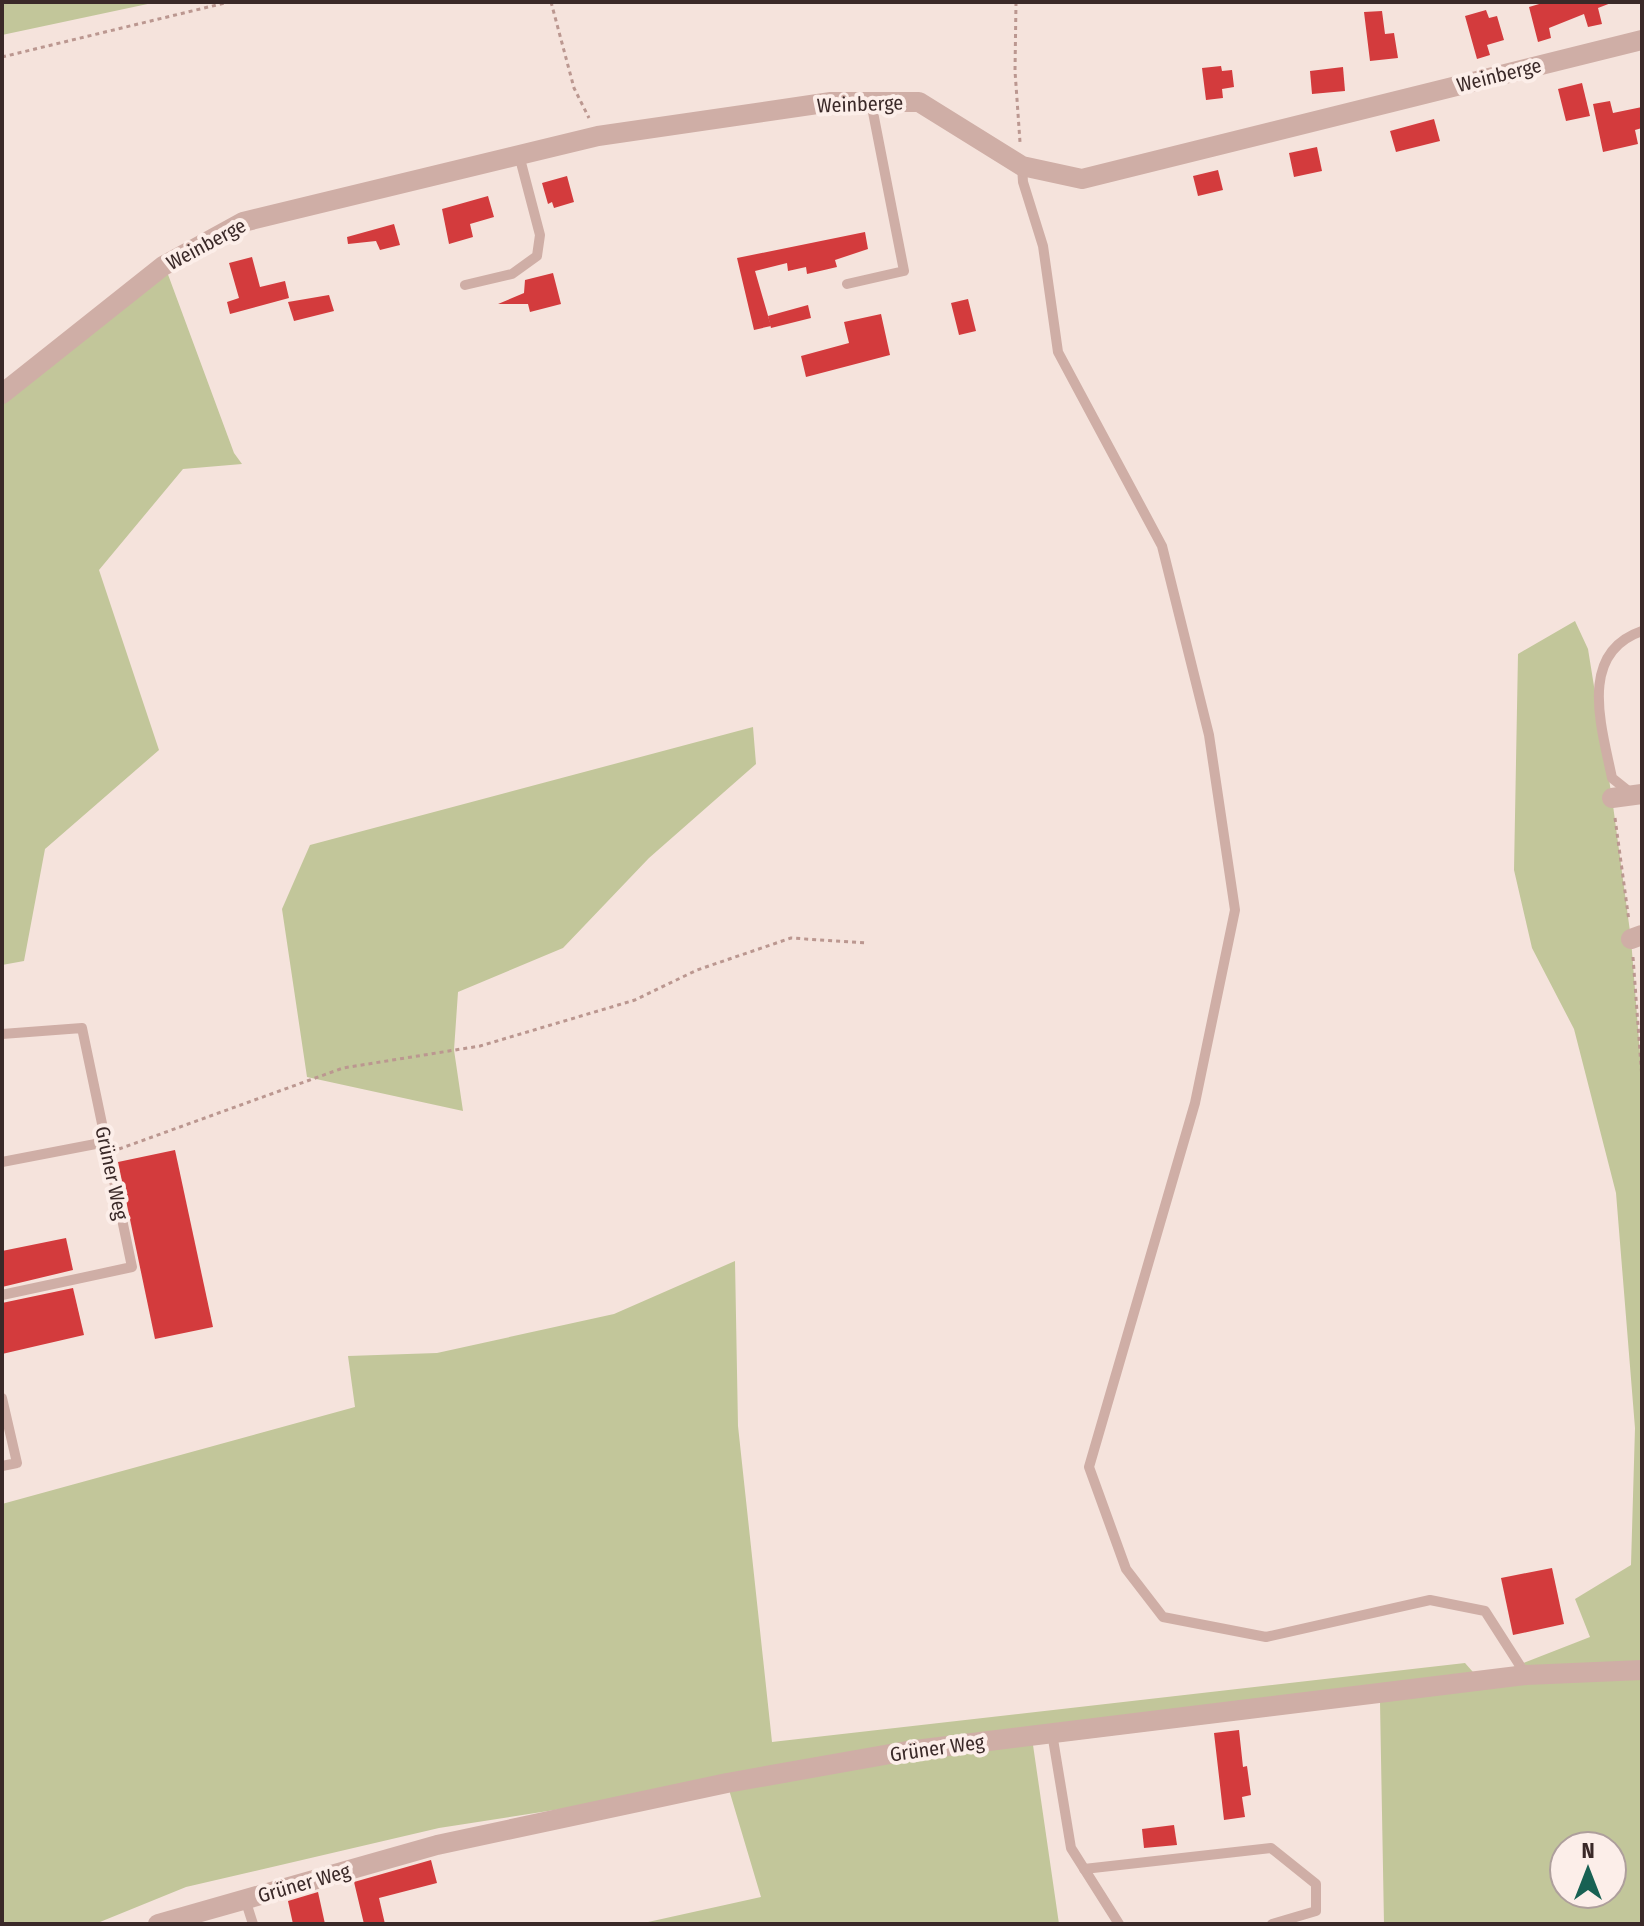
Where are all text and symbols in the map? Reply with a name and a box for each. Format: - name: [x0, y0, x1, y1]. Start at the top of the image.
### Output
- street label: Weinberge: [1454, 53, 1544, 97]
- street label: Weinberge: [816, 90, 904, 118]
- street label: Weinberge: [162, 213, 250, 275]
- street label: Grüner Weg: [90, 1124, 134, 1223]
- street label: Grüner Weg: [888, 1729, 986, 1766]
- north arrow: [1548, 1830, 1628, 1910]
- text: N: [1581, 1837, 1595, 1864]
- street label: Grüner Weg: [255, 1858, 354, 1908]

